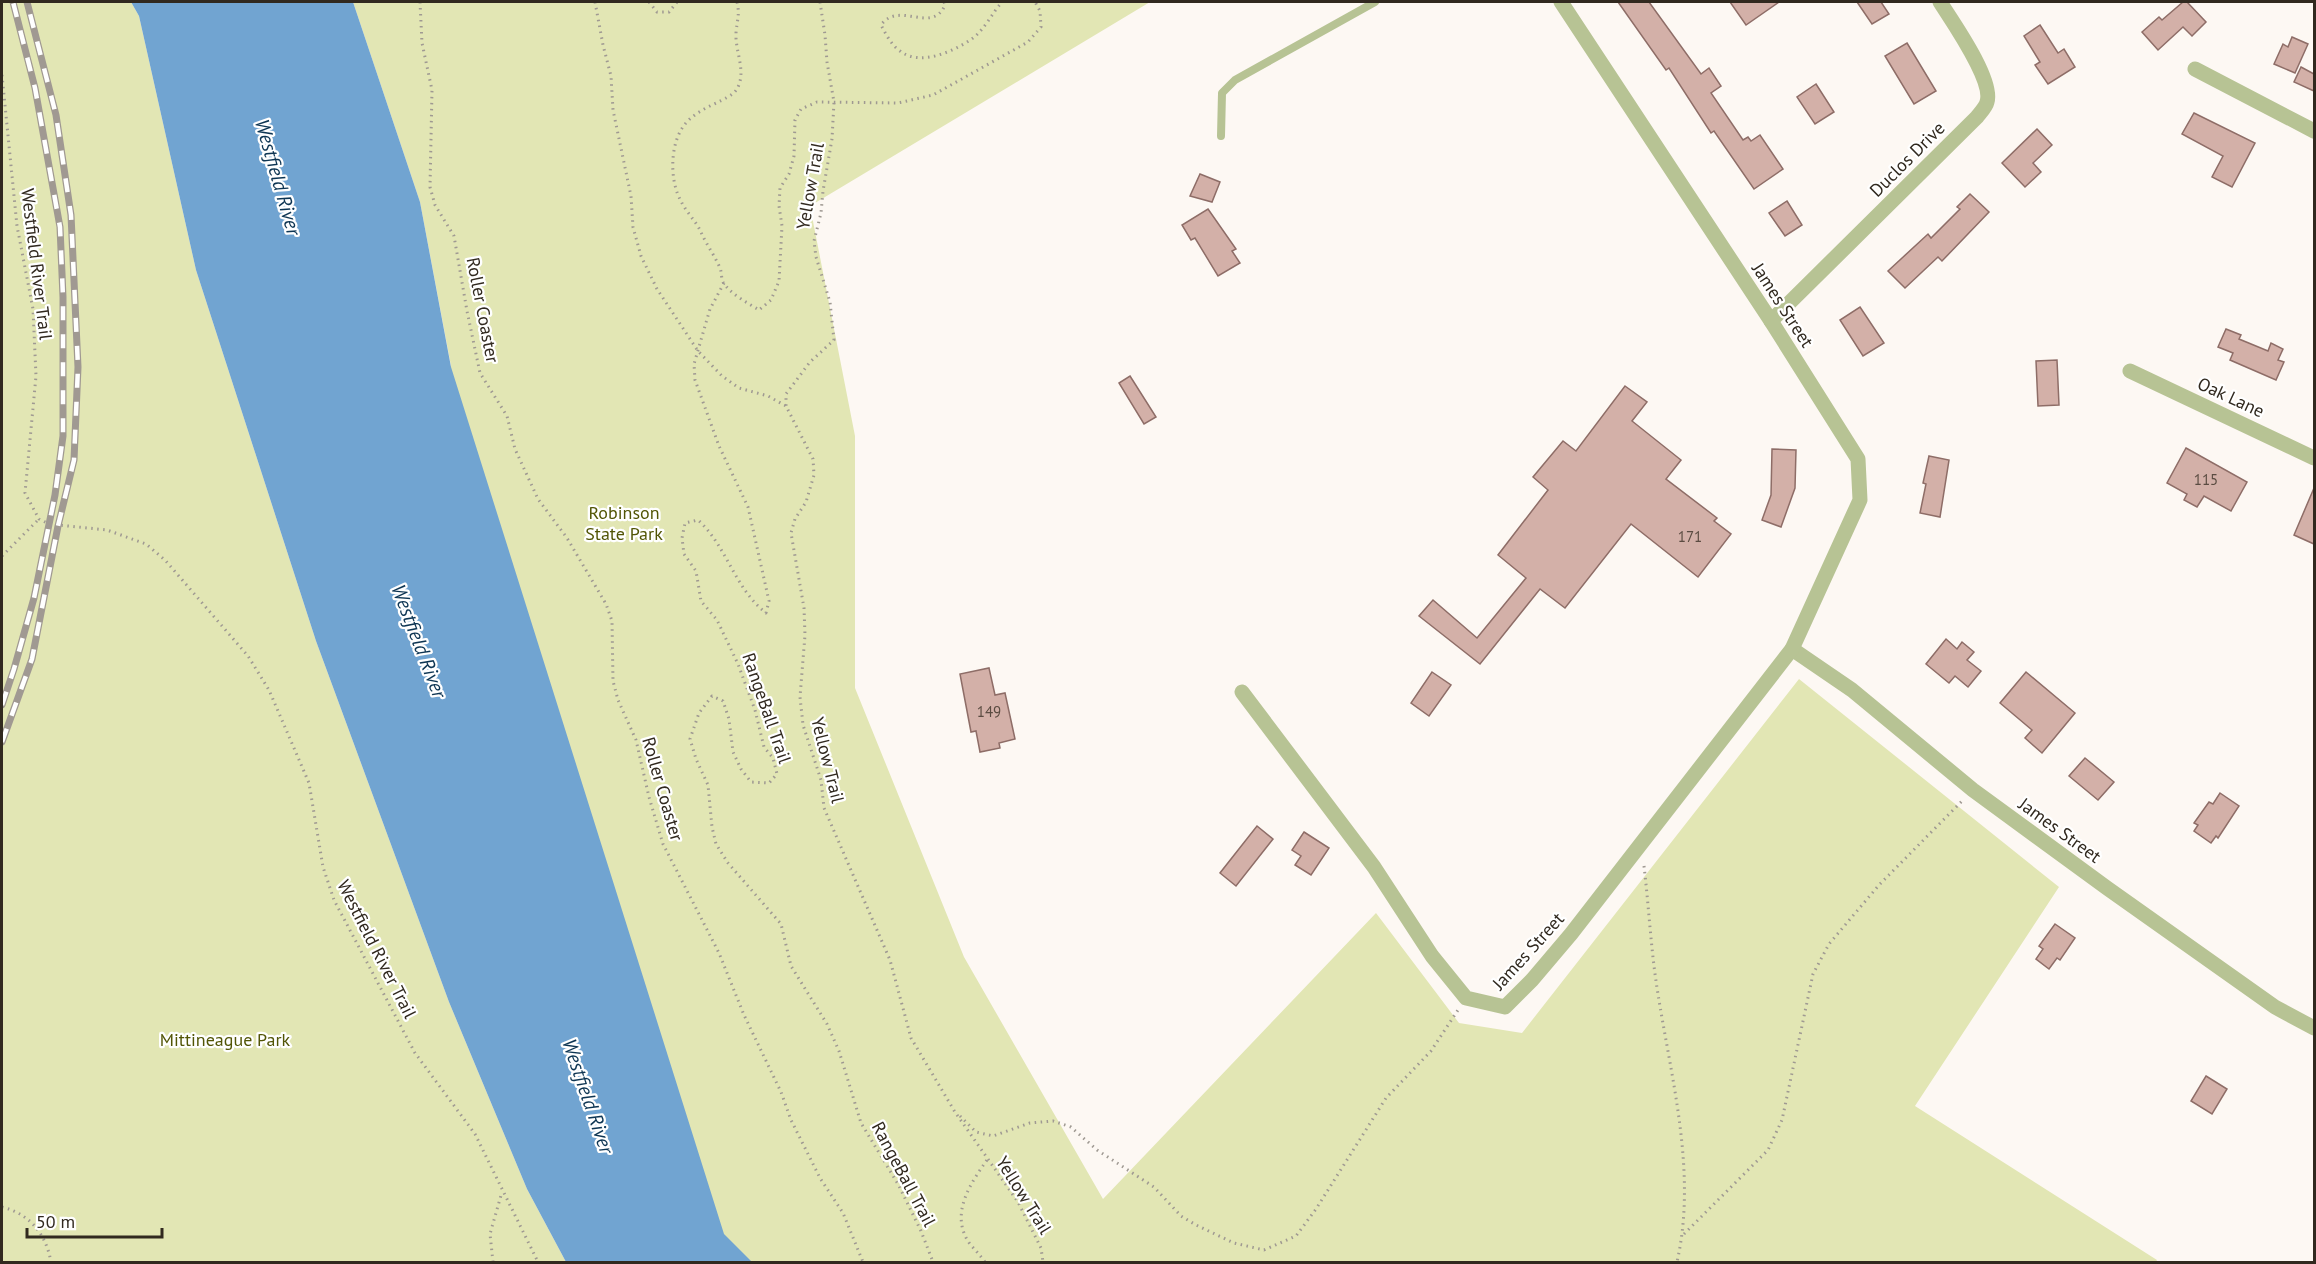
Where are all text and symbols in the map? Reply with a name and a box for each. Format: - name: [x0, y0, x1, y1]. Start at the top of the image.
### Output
- water label: Westfield River: [249, 116, 307, 240]
- street label: Duclos Drive: [1864, 116, 1950, 202]
- street label: Yellow Trail: [791, 140, 829, 231]
- street label: Westfield River Trail: [16, 187, 58, 342]
- street label: Roller Coaster: [461, 255, 505, 365]
- street label: James Street: [1747, 258, 1819, 352]
- street label: Oak Lane: [2194, 372, 2268, 422]
- house number: 115: [2194, 470, 2218, 489]
- park label: Robinson State Park: [585, 501, 663, 545]
- house number: 171: [1678, 527, 1702, 546]
- water label: Westfield River: [385, 580, 453, 703]
- street label: RangeBall Trail: [737, 650, 797, 767]
- house number: 149: [977, 702, 1001, 721]
- street label: Yellow Trail: [806, 715, 850, 806]
- street label: Roller Coaster: [637, 734, 689, 844]
- street label: James Street: [2013, 792, 2106, 868]
- street label: Westfield River Trail: [332, 876, 422, 1023]
- street label: James Street: [1487, 908, 1569, 995]
- park label: Mittineague Park: [160, 1028, 291, 1051]
- water label: Westfield River: [556, 1035, 620, 1158]
- street label: RangeBall Trail: [867, 1118, 942, 1231]
- street label: Yellow Trail: [991, 1152, 1057, 1239]
- scale bar: [27, 1201, 162, 1239]
- text: 50 m: [36, 1210, 75, 1233]

